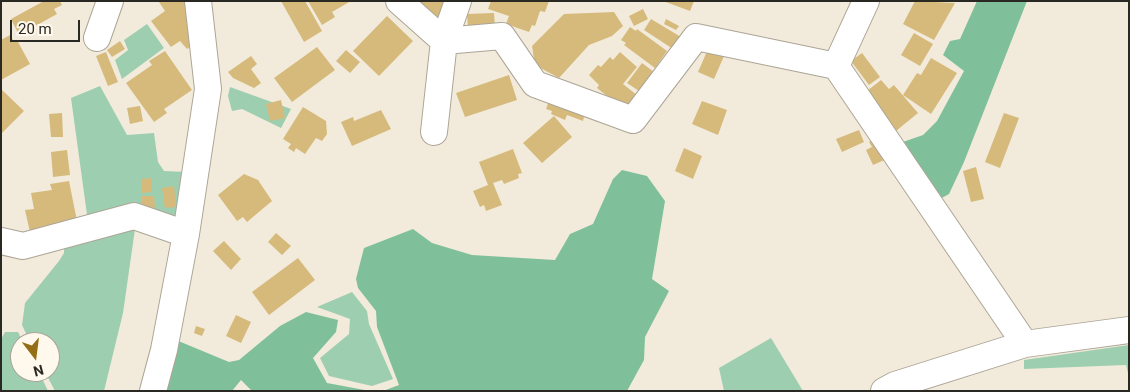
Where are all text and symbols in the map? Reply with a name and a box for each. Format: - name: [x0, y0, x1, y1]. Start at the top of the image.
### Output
- scale bar: [12, 10, 82, 42]
- text: 20 m: [18, 20, 52, 38]
- north arrow: [10, 332, 60, 382]
- text: N: [32, 362, 45, 380]

